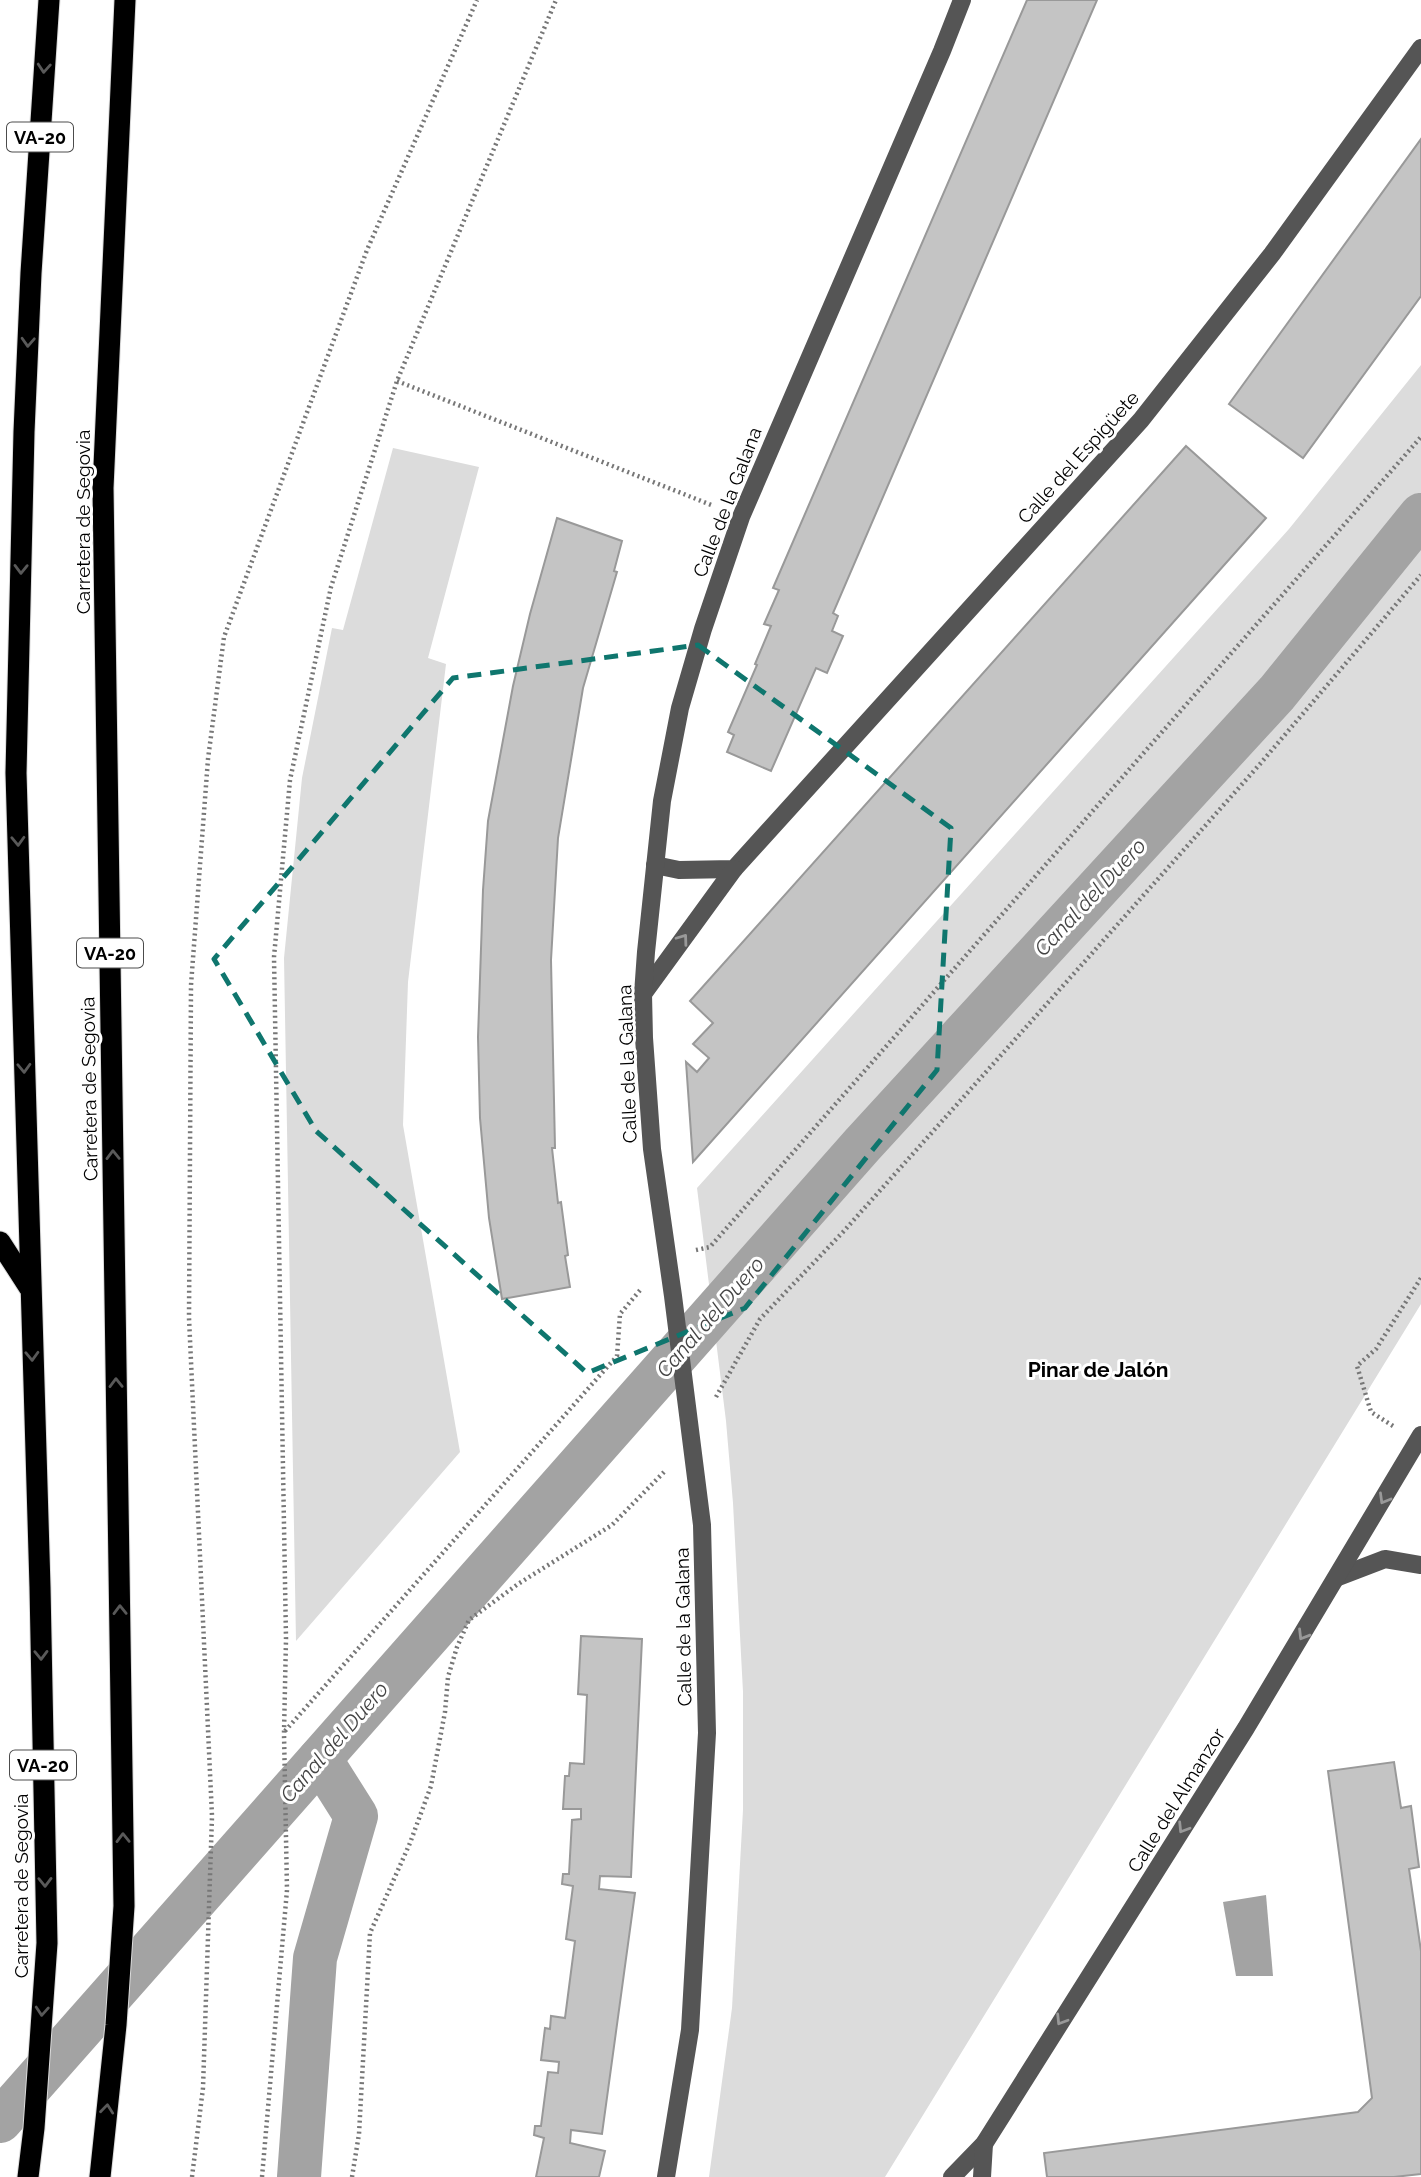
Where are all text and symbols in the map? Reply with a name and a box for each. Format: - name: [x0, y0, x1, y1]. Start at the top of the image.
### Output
- one-way arrow: [37, 63, 52, 74]
- road number: VA-20: [7, 122, 73, 152]
- one-way arrow: [20, 336, 35, 347]
- street label: Calle del Espigüete: [1013, 386, 1143, 528]
- street label: Calle de la Galana: [688, 424, 766, 580]
- street label: Carretera de Segovia: [72, 430, 94, 614]
- one-way arrow: [13, 564, 28, 575]
- water label: Canal del Duero: [1029, 833, 1151, 961]
- one-way arrow: [10, 836, 25, 847]
- one-way arrow: [675, 934, 688, 947]
- road number: VA-20: [77, 938, 143, 968]
- street label: Calle de la Galana: [613, 984, 641, 1144]
- street label: Carretera de Segovia: [76, 997, 102, 1181]
- one-way arrow: [16, 1064, 32, 1074]
- one-way arrow: [105, 1149, 121, 1160]
- water label: Canal del Duero: [651, 1252, 769, 1382]
- one-way arrow: [25, 1351, 40, 1362]
- district label: Pinar de Jalón: [1028, 1357, 1168, 1382]
- one-way arrow: [109, 1377, 124, 1388]
- one-way arrow: [1379, 1492, 1392, 1505]
- street label: Calle de la Galana: [671, 1547, 695, 1707]
- one-way arrow: [112, 1604, 128, 1615]
- one-way arrow: [1298, 1627, 1311, 1640]
- one-way arrow: [34, 1650, 49, 1661]
- water label: Canal del Duero: [275, 1677, 393, 1807]
- street label: Calle del Almanzor: [1123, 1724, 1229, 1876]
- road number: VA-20: [10, 1750, 76, 1780]
- street label: Carretera de Segovia: [10, 1794, 32, 1978]
- one-way arrow: [1178, 1820, 1191, 1833]
- one-way arrow: [116, 1832, 131, 1843]
- one-way arrow: [38, 1877, 53, 1888]
- one-way arrow: [35, 2006, 50, 2017]
- one-way arrow: [1057, 2013, 1070, 2026]
- one-way arrow: [99, 2103, 114, 2114]

